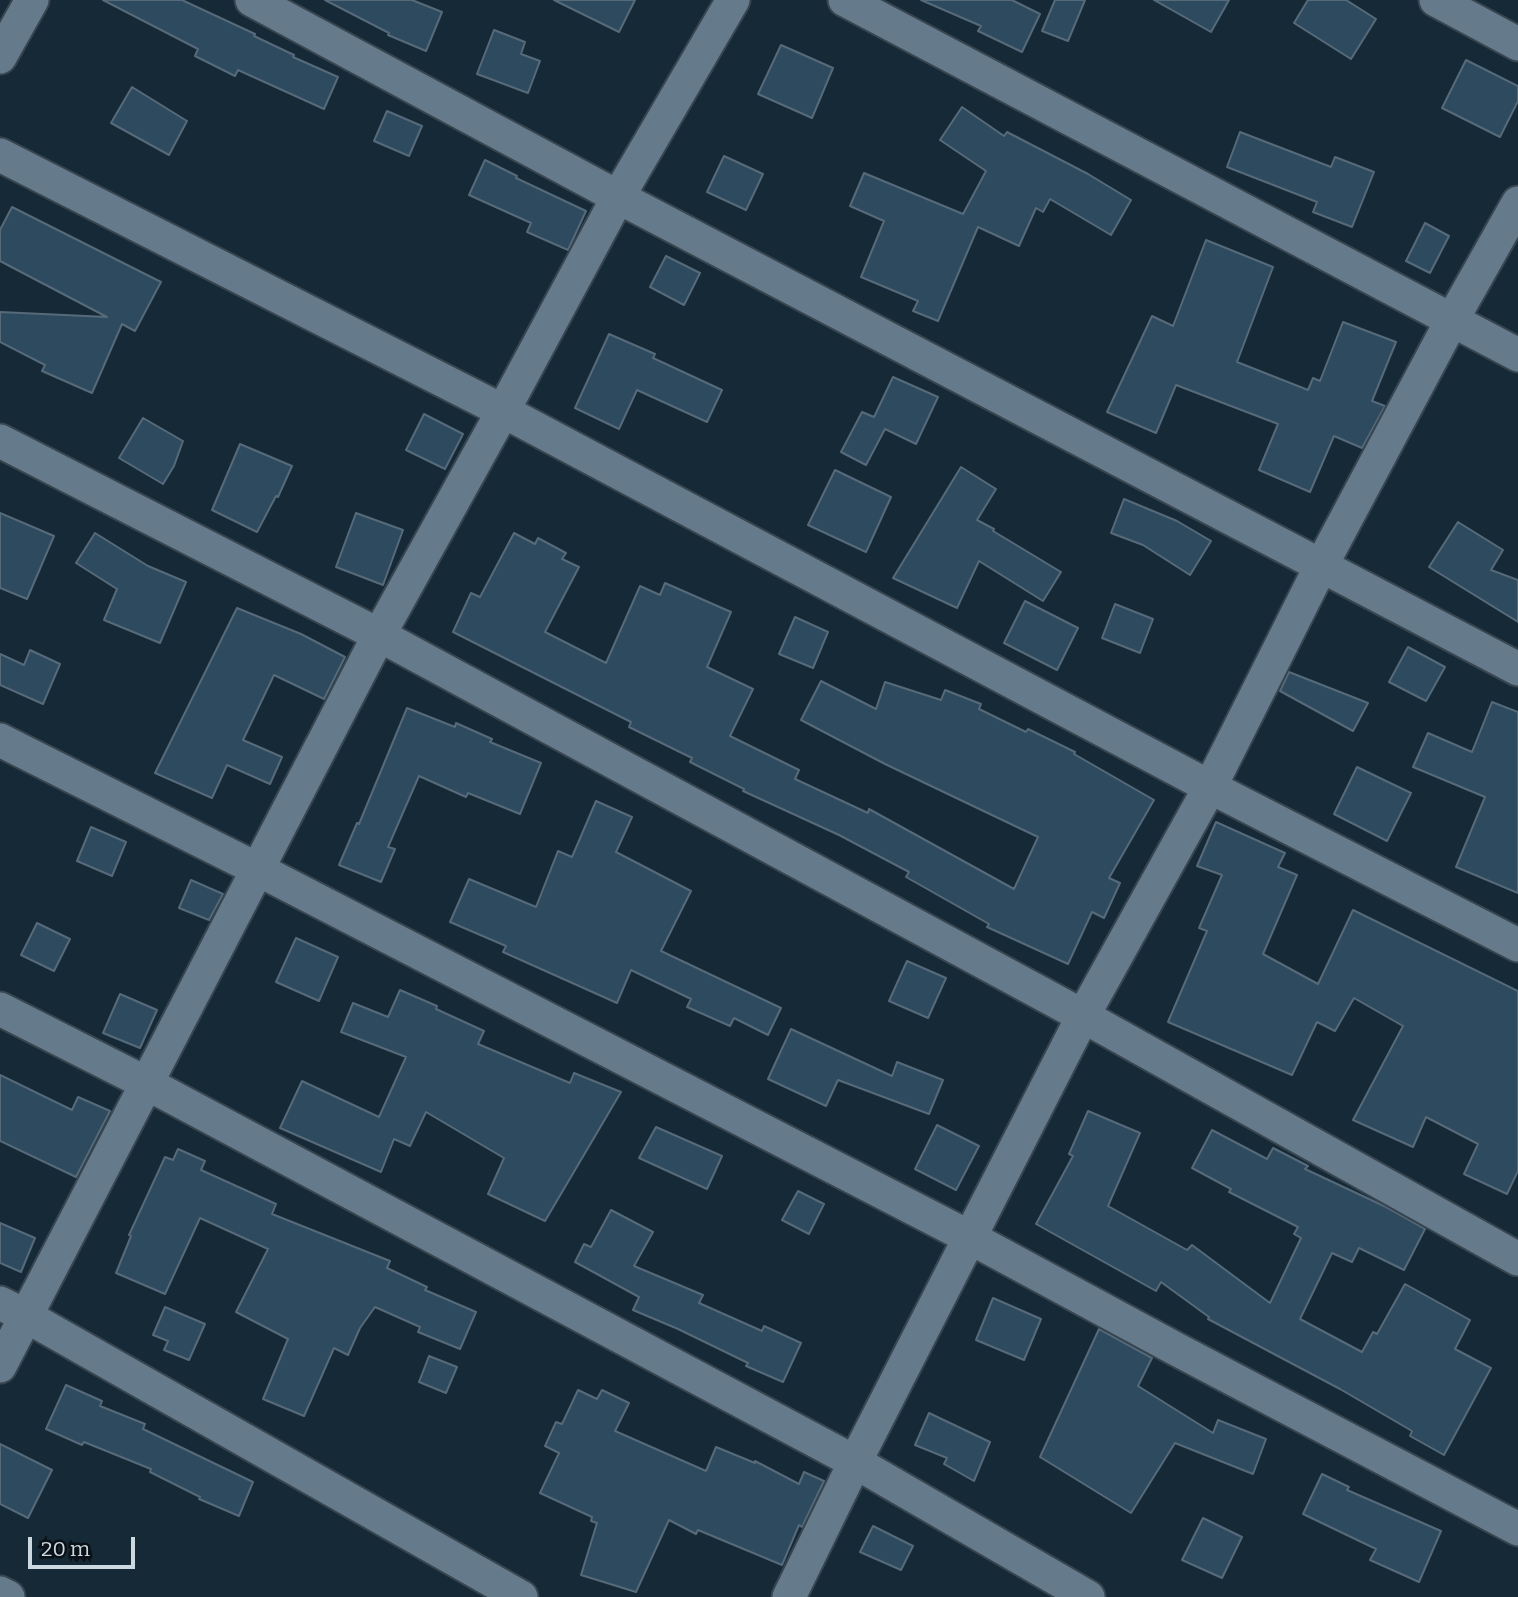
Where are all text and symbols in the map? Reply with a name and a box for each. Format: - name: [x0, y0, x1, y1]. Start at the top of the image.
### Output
- scale bar: [32, 1524, 138, 1568]
- text: 20 m: [41, 1536, 90, 1562]

